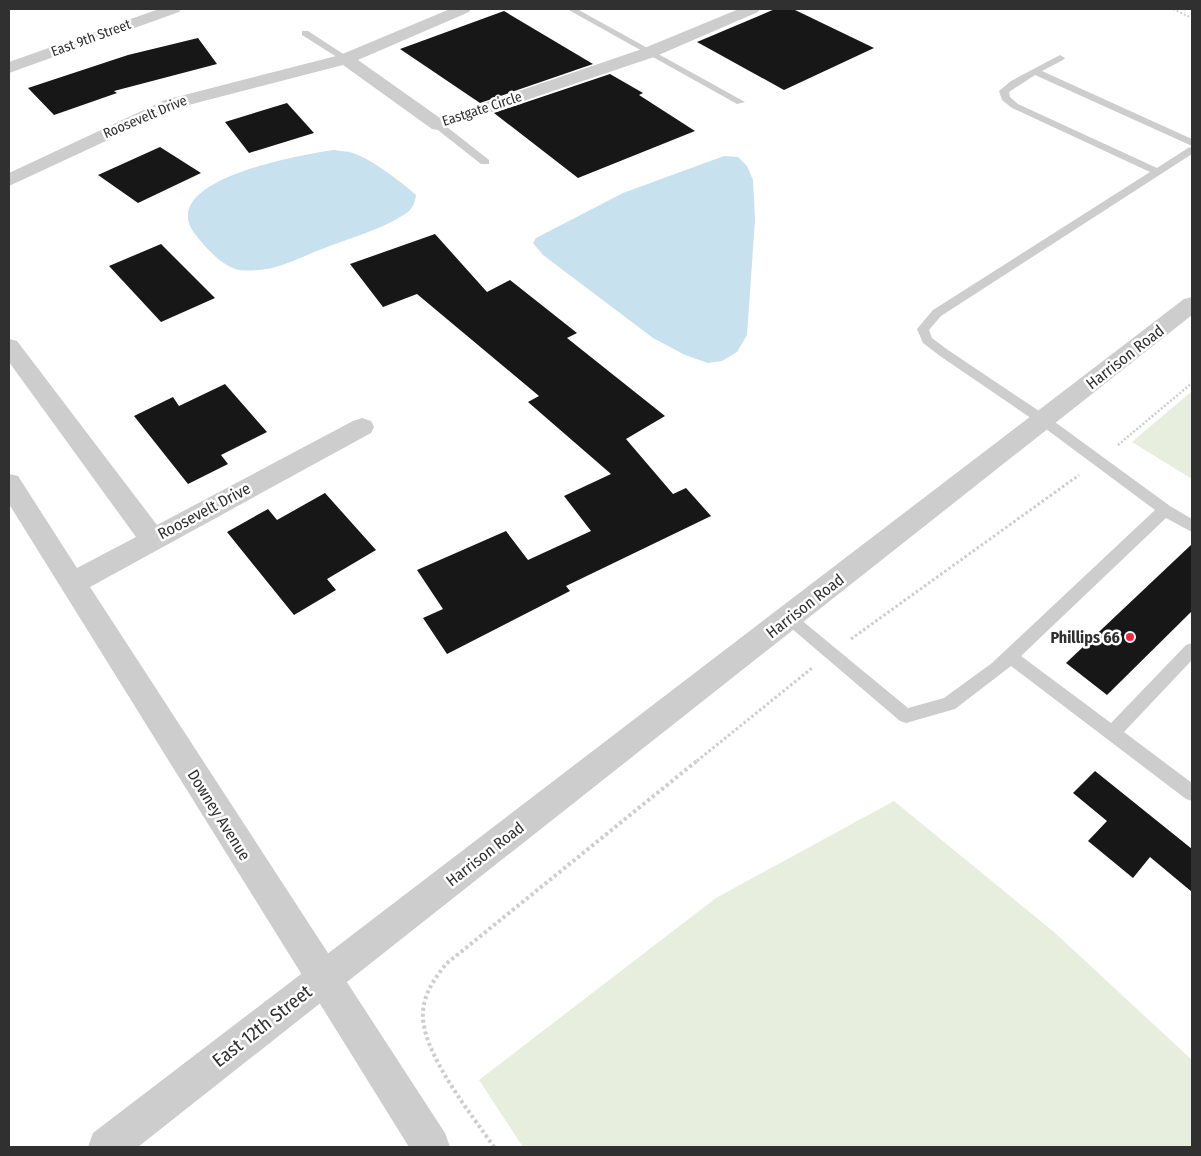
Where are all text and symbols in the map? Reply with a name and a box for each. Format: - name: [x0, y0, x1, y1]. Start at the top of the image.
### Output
- street label: East 9th Street: [49, 16, 134, 60]
- street label: Eastgate Circle: [440, 88, 524, 130]
- street label: Roosevelt Drive: [101, 92, 189, 142]
- street label: Harrison Road: [1082, 321, 1168, 393]
- street label: Roosevelt Drive: [154, 479, 254, 543]
- street label: Harrison Road: [762, 570, 848, 642]
- place label: Phillips 66: [1050, 628, 1120, 647]
- marker: Phillips 66: [1124, 631, 1136, 643]
- street label: Downey Avenue: [184, 766, 255, 864]
- street label: Harrison Road: [442, 818, 528, 890]
- street label: East 12th Street: [208, 980, 317, 1072]

